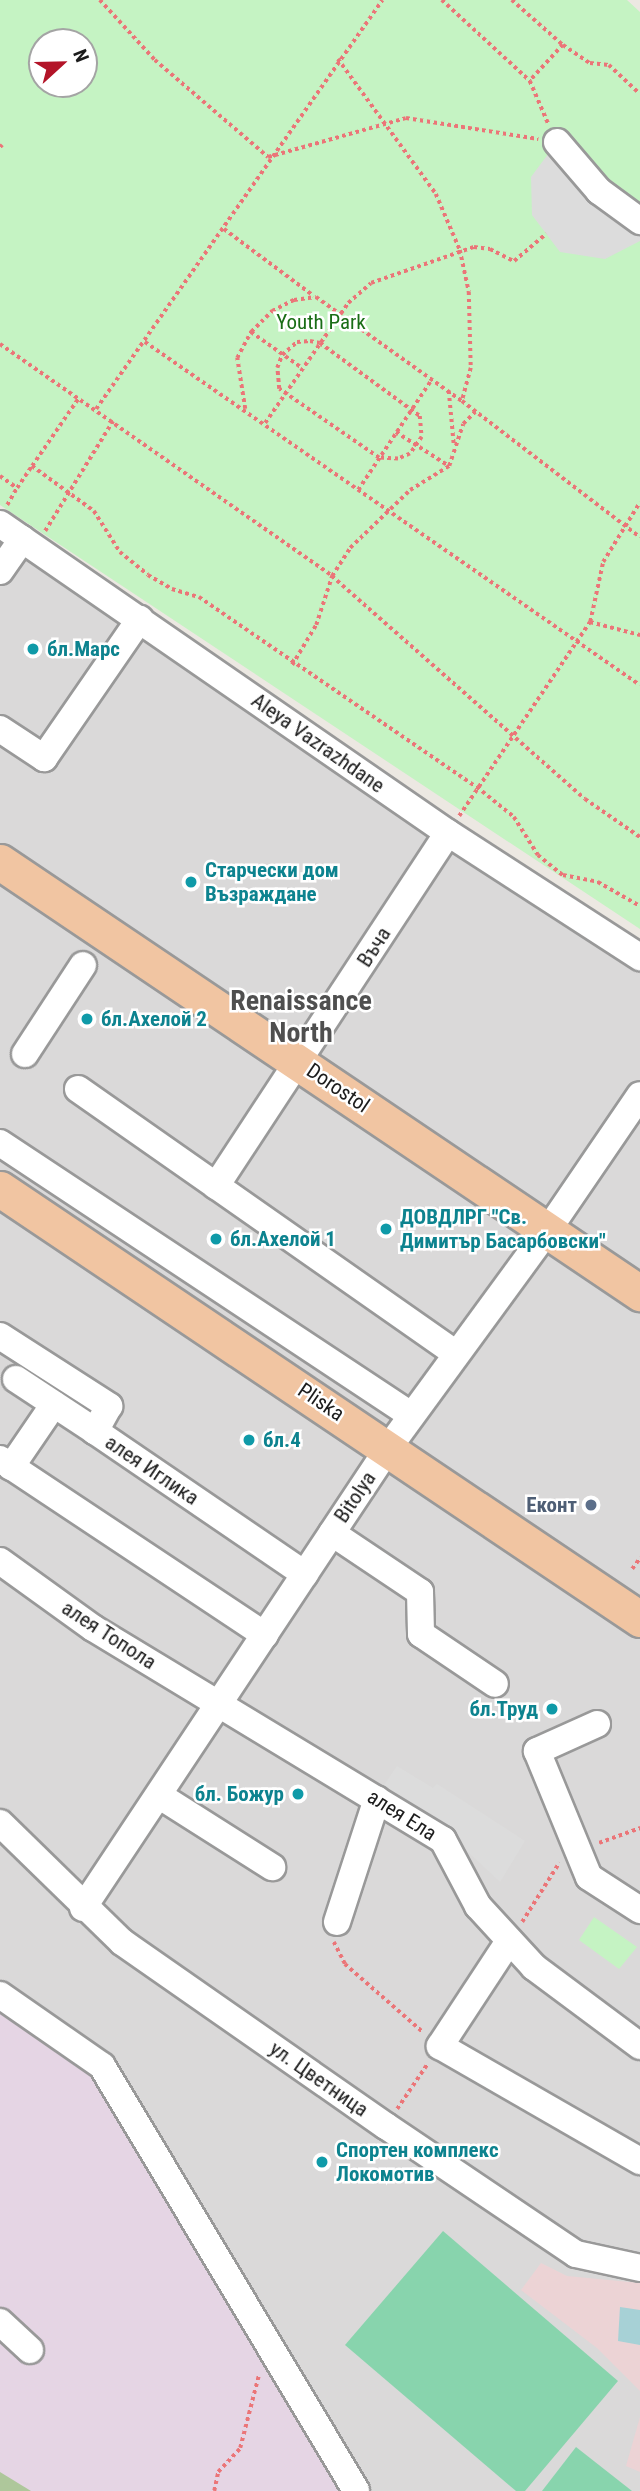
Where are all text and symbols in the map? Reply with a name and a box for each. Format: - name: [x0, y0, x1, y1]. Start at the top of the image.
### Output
- north arrow: [28, 28, 98, 98]
- text: N: [68, 46, 94, 65]
- park label: Youth Park: [276, 309, 366, 335]
- place label: бл.Марс: [47, 636, 120, 662]
- marker: бл.Марс: [25, 641, 41, 657]
- street label: Aleya Vazrazhdane: [247, 688, 389, 798]
- place label: Старчески дом Възраждане: [205, 857, 339, 907]
- marker: Старчески дом Възраждане: [183, 874, 199, 890]
- street label: Въча: [352, 922, 396, 972]
- district label: Renaissance North: [230, 984, 372, 1050]
- place label: бл.Ахелой 2: [101, 1006, 207, 1032]
- marker: бл.Ахелой 2: [79, 1011, 95, 1027]
- street label: Dorostol: [302, 1058, 374, 1118]
- place label: ДОВДЛРГ "Св. Димитър Басарбовски": [400, 1204, 606, 1254]
- marker: ДОВДЛРГ "Св. Димитър Басарбовски": [378, 1221, 394, 1237]
- place label: бл.Ахелой 1: [230, 1226, 336, 1252]
- marker: бл.Ахелой 1: [208, 1231, 224, 1247]
- street label: Pliska: [293, 1377, 349, 1427]
- place label: бл.4: [263, 1427, 301, 1453]
- street label: алея Иглика: [100, 1429, 204, 1511]
- marker: бл.4: [241, 1432, 257, 1448]
- street label: Bitolya: [329, 1467, 381, 1527]
- place label: Еконт: [526, 1492, 577, 1518]
- marker: Еконт: [583, 1497, 599, 1513]
- street label: алея Топола: [57, 1595, 161, 1675]
- place label: бл.Труд: [469, 1696, 538, 1722]
- marker: бл.Труд: [544, 1701, 560, 1717]
- place label: бл. Божур: [195, 1781, 284, 1807]
- street label: алея Ела: [363, 1784, 441, 1846]
- marker: бл. Божур: [290, 1786, 306, 1802]
- street label: ул. Цветница: [265, 2036, 373, 2122]
- place label: Спортен комплекс Локомотив: [336, 2137, 499, 2187]
- marker: Спортен комплекс Локомотив: [314, 2154, 330, 2170]

